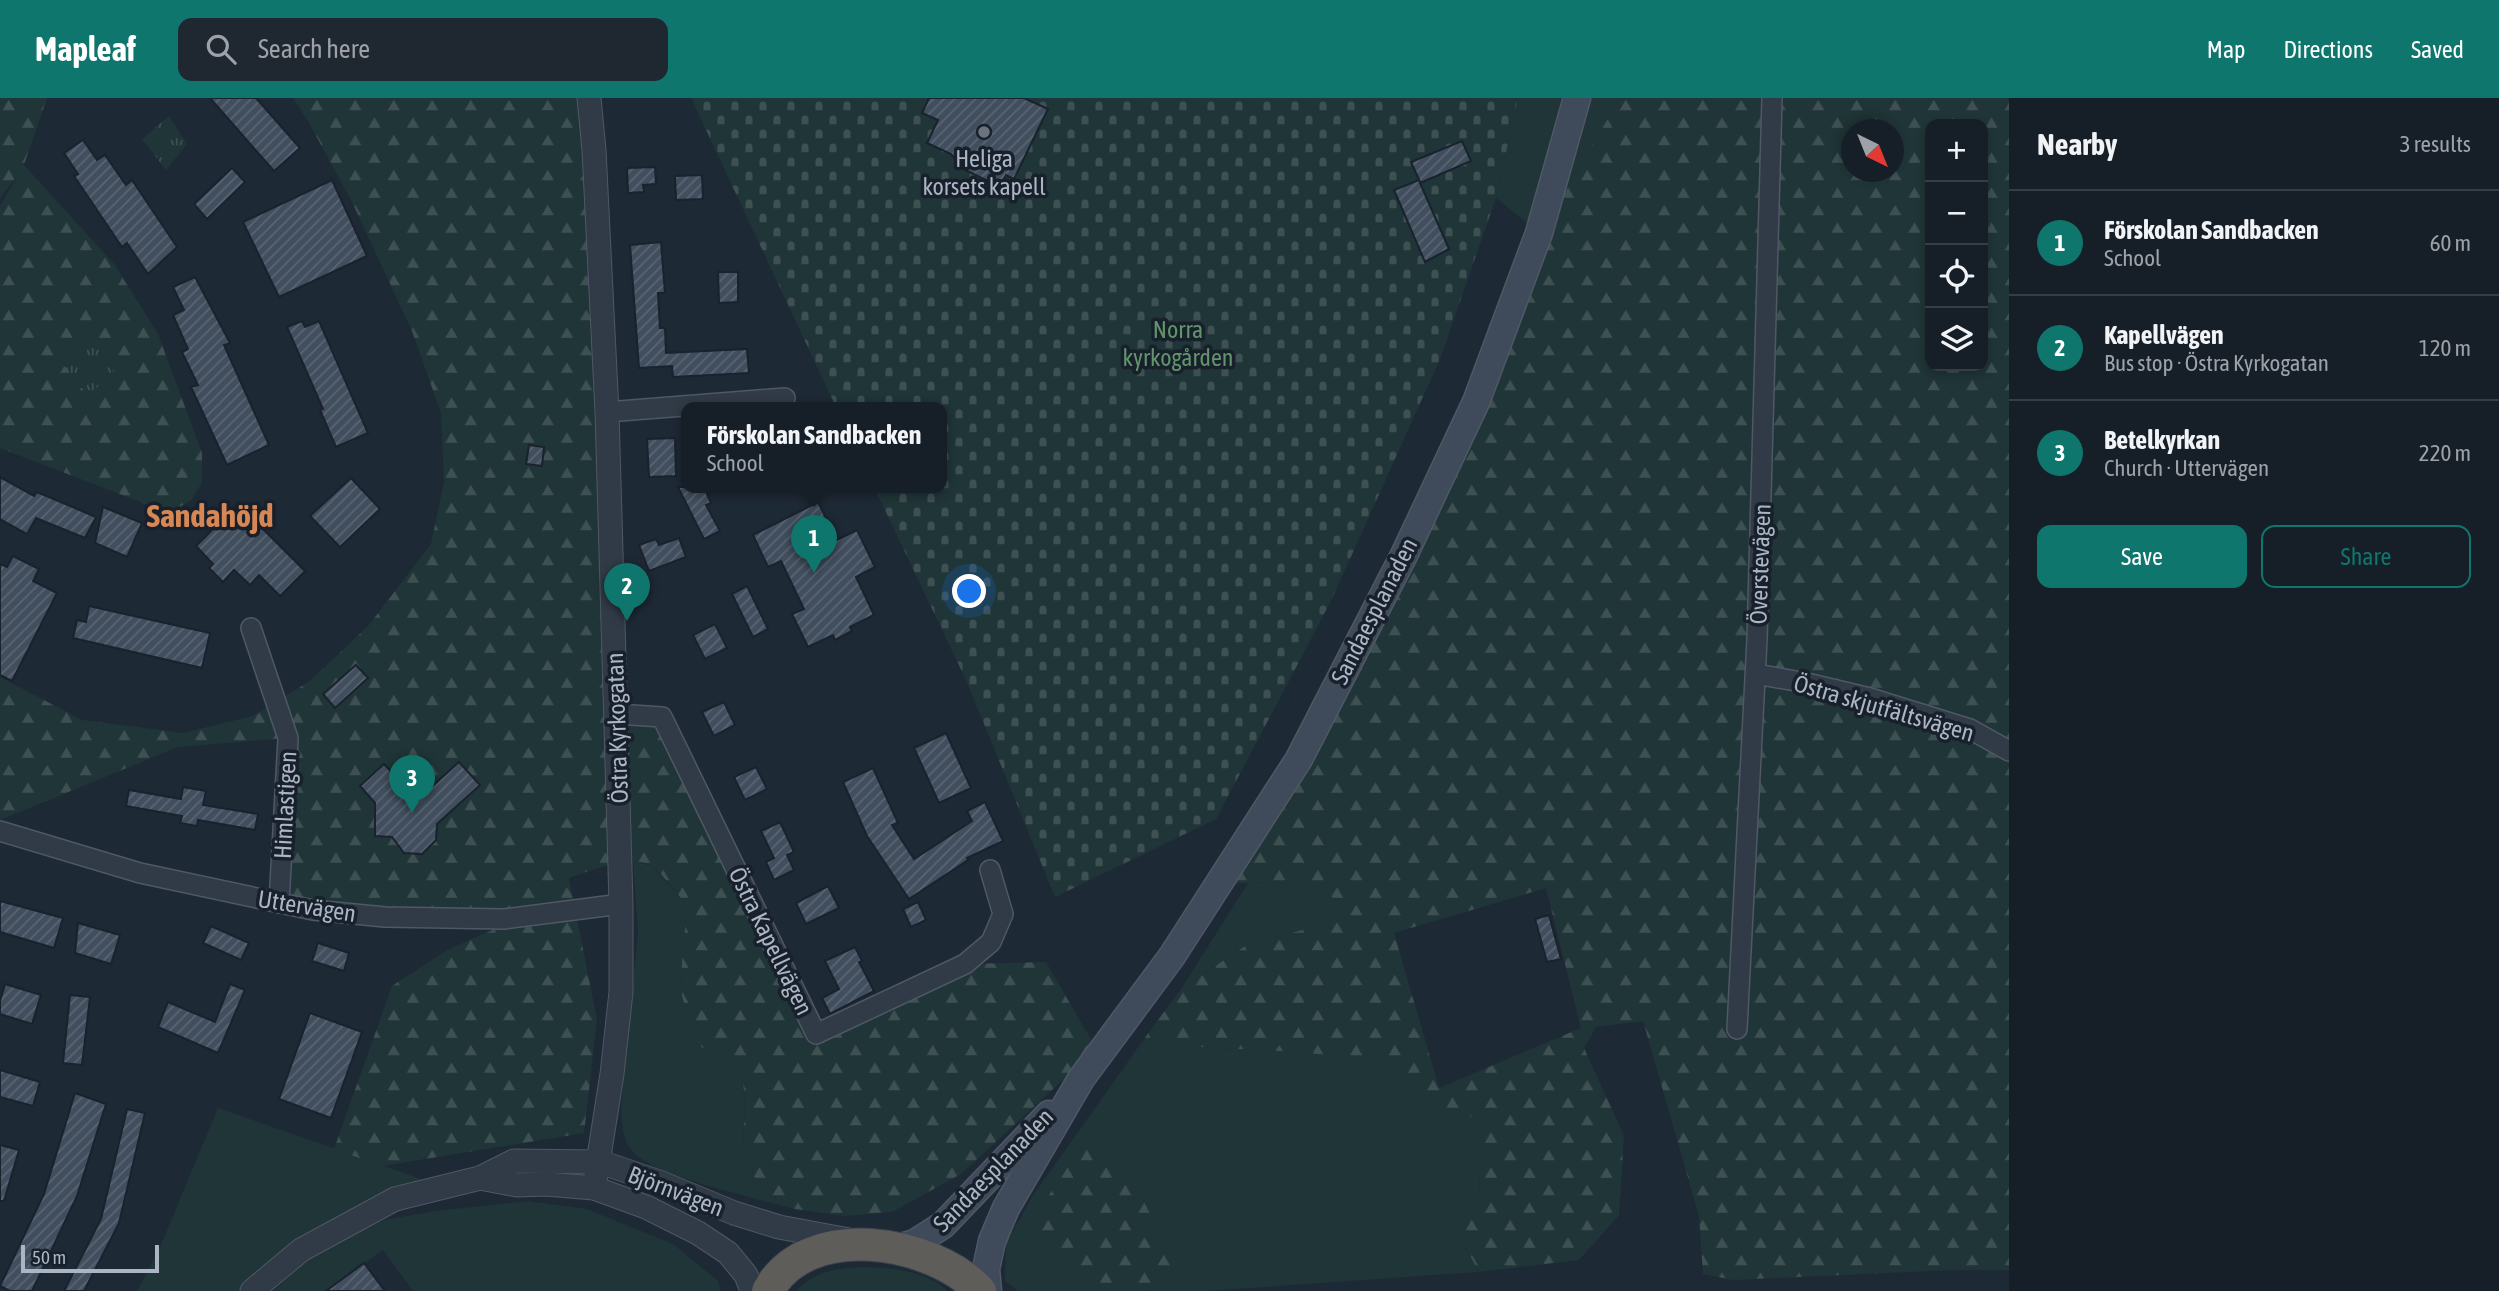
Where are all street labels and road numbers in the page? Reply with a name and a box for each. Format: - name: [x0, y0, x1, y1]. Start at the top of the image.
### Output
- street label: Överstevägen: [1744, 503, 1776, 625]
- street label: Sandaesplanaden: [1326, 533, 1422, 689]
- street label: Östra Kyrkogatan: [601, 652, 633, 804]
- street label: Östra skjutfältsvägen: [1791, 669, 1977, 747]
- street label: Himlastigen: [269, 751, 301, 859]
- street label: Östra Kapellvägen: [724, 863, 818, 1019]
- street label: Uttervägen: [256, 885, 358, 927]
- street label: Sandaesplanaden: [928, 1103, 1058, 1237]
- street label: Björnvägen: [624, 1160, 728, 1222]

